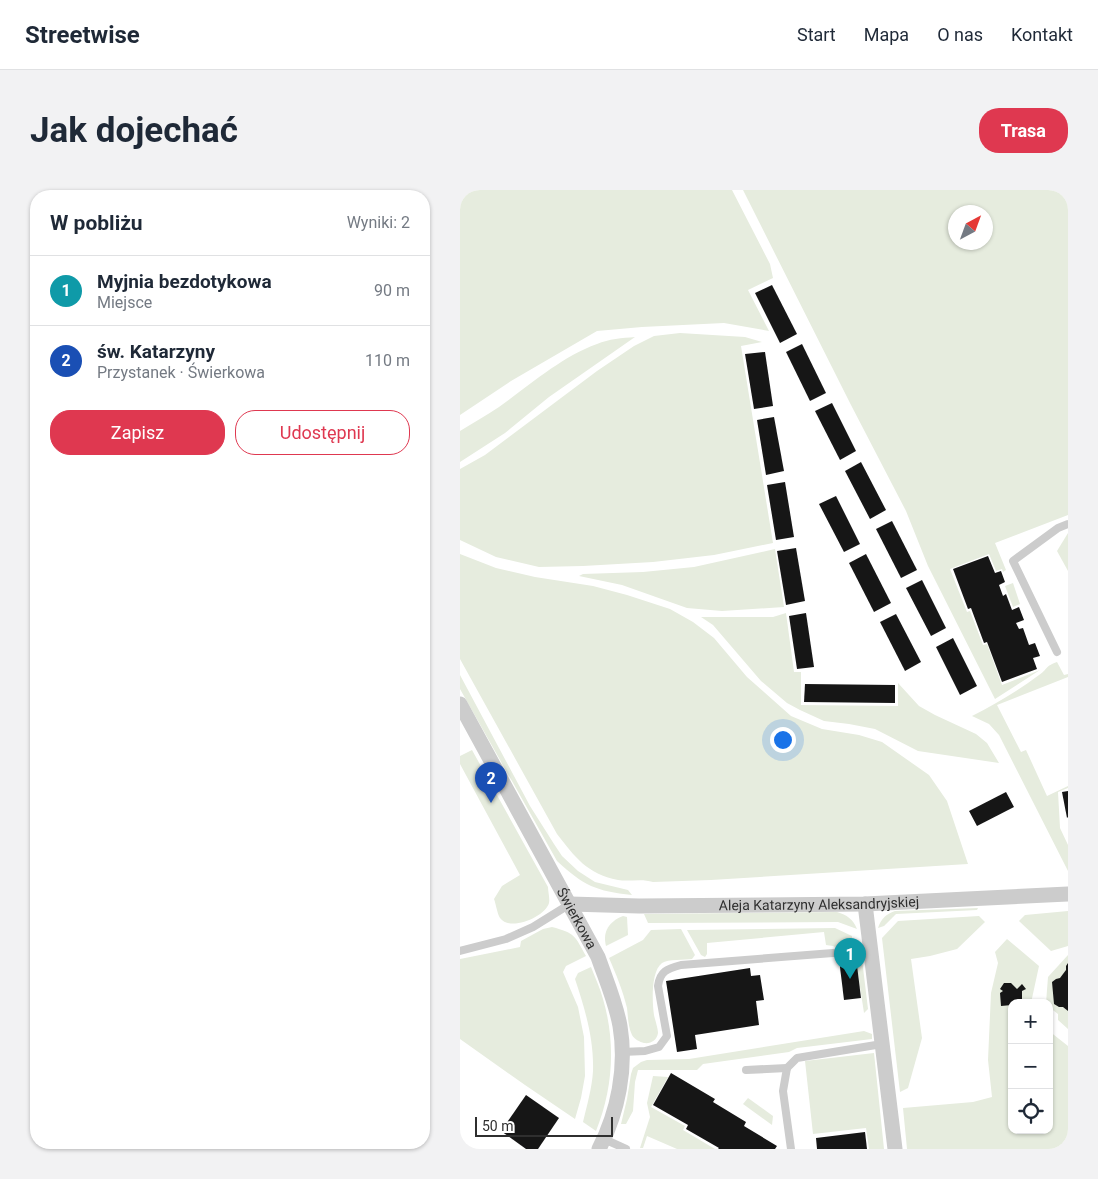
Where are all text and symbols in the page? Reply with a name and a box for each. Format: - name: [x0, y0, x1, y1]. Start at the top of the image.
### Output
- text: Streetwise: [25, 21, 140, 49]
- text: Start: [797, 24, 836, 45]
- text: Mapa: [864, 24, 909, 45]
- text: O nas: [937, 24, 983, 45]
- text: Kontakt: [1011, 24, 1073, 45]
- button: Trasa: [979, 108, 1068, 153]
- text: Jak dojechać: [30, 110, 238, 151]
- north arrow: [948, 205, 993, 250]
- text: W pobliżu: [50, 211, 143, 235]
- text: Wyniki: 2: [347, 213, 410, 232]
- text: Myjnia bezdotykowa: [97, 270, 272, 293]
- text: 1: [61, 281, 71, 300]
- text: 90 m: [374, 281, 410, 300]
- text: Miejsce: [97, 293, 152, 312]
- text: św. Katarzyny: [97, 340, 215, 363]
- text: 2: [61, 351, 71, 370]
- text: 110 m: [365, 351, 410, 370]
- text: Przystanek · Świerkowa: [97, 363, 265, 382]
- button: Zapisz: [50, 410, 225, 455]
- button: Udostępnij: [235, 410, 410, 455]
- your location: [770, 727, 796, 753]
- pin: 2: [475, 762, 507, 803]
- street label: Świerkowa: [554, 884, 600, 952]
- street label: Aleja Katarzyny Aleksandryjskiej: [719, 893, 919, 913]
- pin: 1: [834, 938, 866, 979]
- map controls: [1008, 999, 1053, 1134]
- button: +: [1008, 999, 1053, 1044]
- button: −: [1008, 1044, 1053, 1089]
- button: locate: [1008, 1089, 1053, 1134]
- scale bar: [475, 1114, 612, 1137]
- text: 50 m: [482, 1118, 514, 1134]

